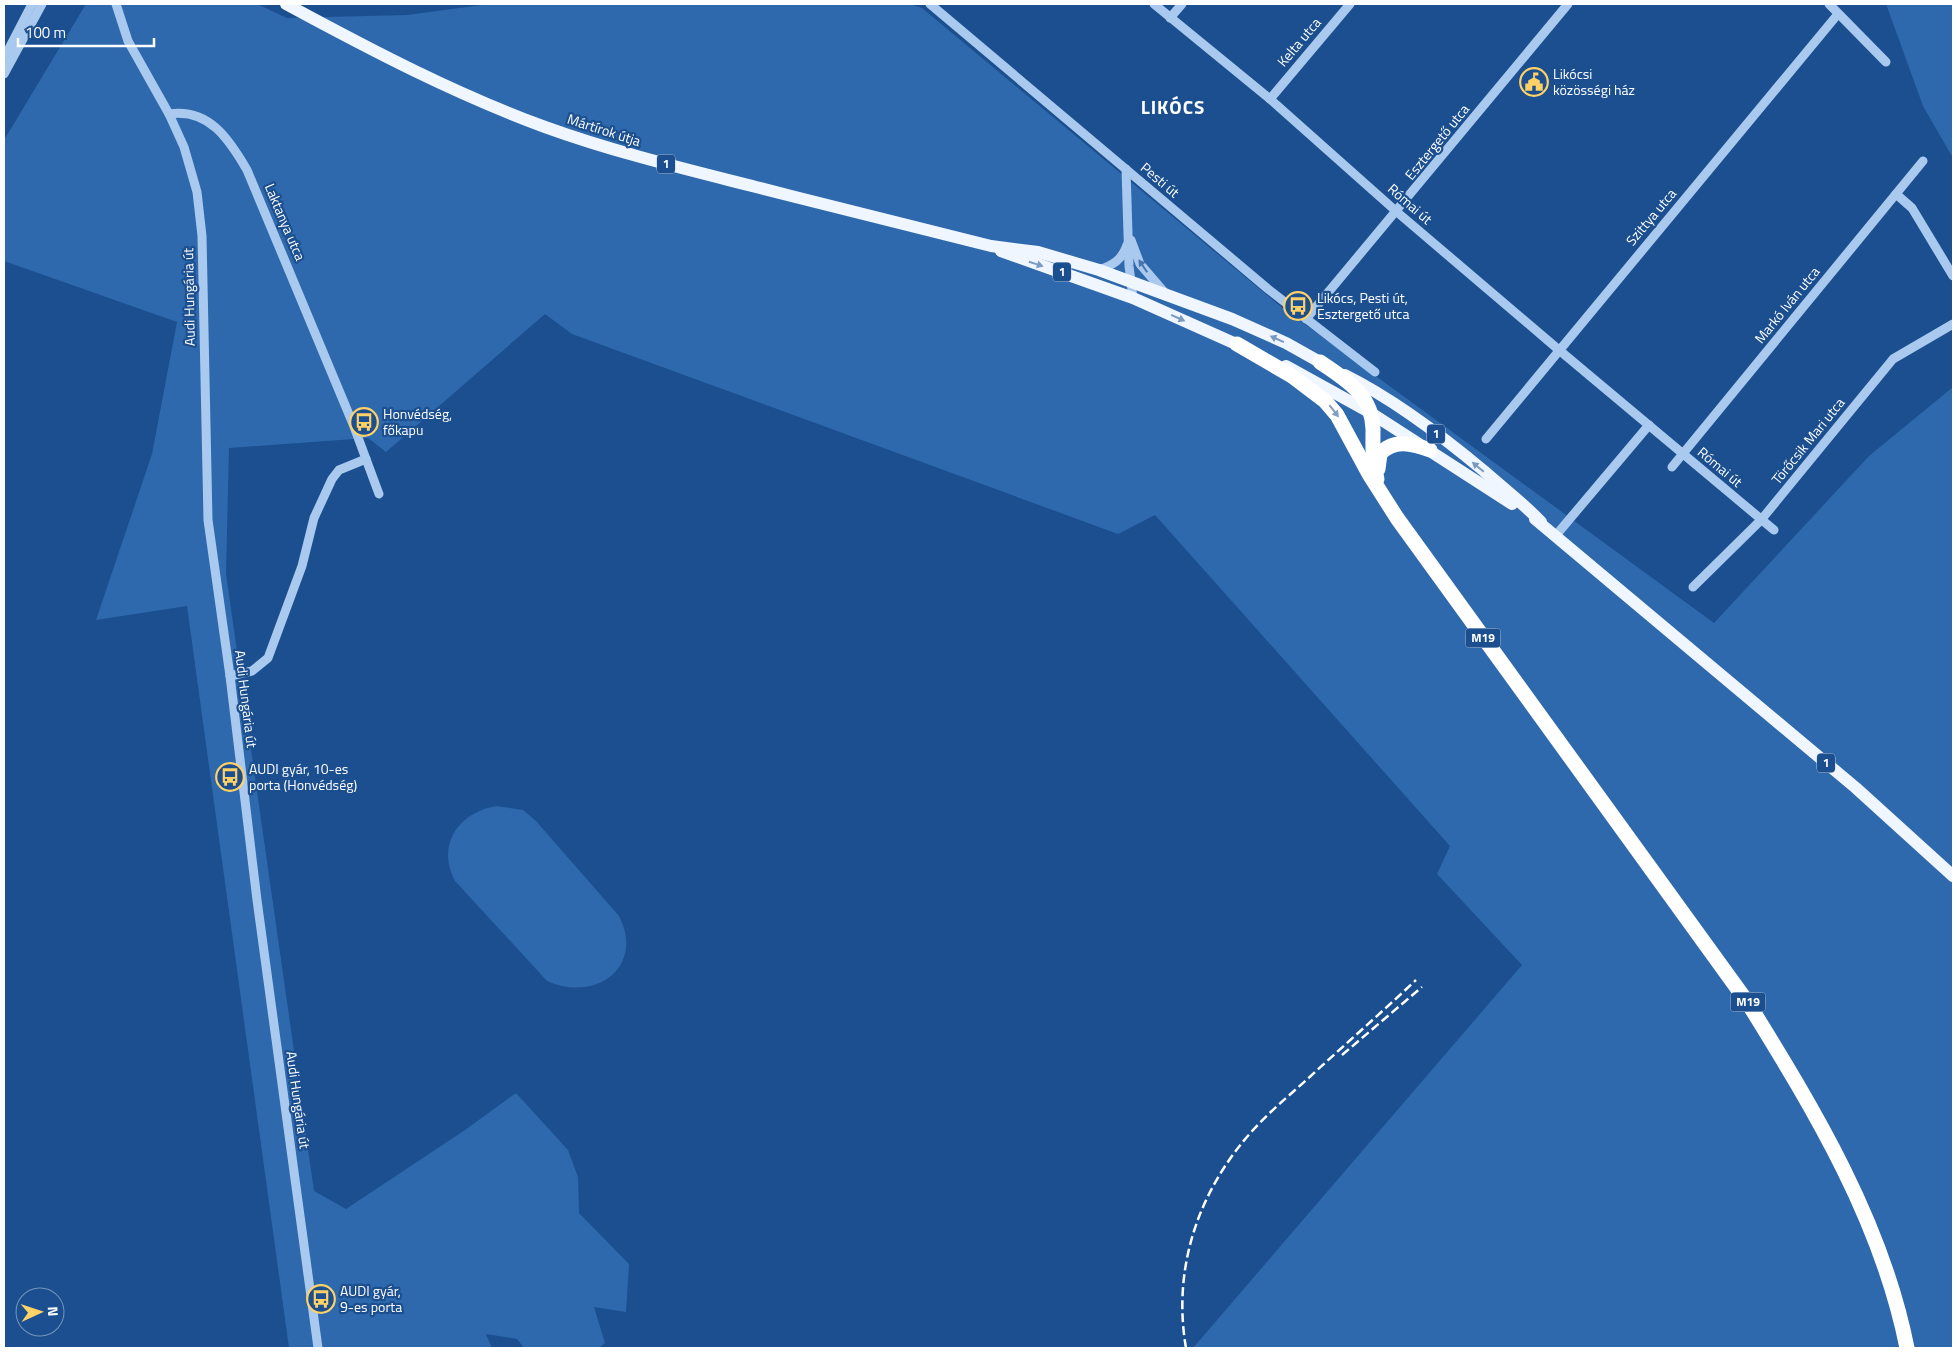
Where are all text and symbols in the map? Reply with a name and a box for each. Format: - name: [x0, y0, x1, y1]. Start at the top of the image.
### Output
- street label: Kelta utca: [1272, 13, 1325, 71]
- scale bar: [18, 15, 154, 47]
- text: 100 m: [25, 21, 66, 44]
- place label: Likócsi közösségi ház: [1553, 63, 1635, 100]
- public building icon: Likócsi közösségi ház: [1519, 67, 1549, 97]
- district label: LIKÓCS: [1141, 92, 1205, 121]
- street label: Esztergető utca: [1399, 99, 1474, 184]
- street label: Mártírok útja: [565, 108, 644, 151]
- road number: 1: [657, 154, 675, 173]
- street label: Pesti út: [1136, 157, 1184, 202]
- street label: Római út: [1383, 178, 1437, 229]
- street label: Laktanya utca: [260, 180, 311, 264]
- street label: Szittya utca: [1620, 183, 1681, 250]
- street label: Audi Hungária út: [177, 248, 200, 346]
- one-way arrow: [1138, 259, 1148, 273]
- one-way arrow: [1028, 261, 1043, 268]
- road number: 1: [1053, 262, 1071, 282]
- street label: Markó Iván utca: [1749, 262, 1824, 348]
- place label: Likócs, Pesti út, Esztergető utca: [1317, 287, 1409, 324]
- bus stop icon: Likócs, Pesti út, Esztergető utca: [1283, 291, 1313, 321]
- one-way arrow: [1171, 314, 1185, 322]
- one-way arrow: [1270, 335, 1284, 343]
- street label: Törőcsik Mari utca: [1766, 393, 1849, 489]
- place label: Honvédség, főkapu: [383, 403, 452, 440]
- one-way arrow: [1328, 405, 1339, 418]
- bus stop icon: Honvédség, főkapu: [349, 407, 379, 437]
- road number: 1: [1427, 424, 1445, 444]
- street label: Római út: [1693, 442, 1747, 492]
- one-way arrow: [1472, 461, 1485, 472]
- road number: M19: [1466, 628, 1500, 648]
- street label: Audi Hungária út: [230, 649, 263, 749]
- road number: 1: [1817, 754, 1835, 772]
- place label: AUDI gyár, 10-es porta (Honvédség): [249, 758, 357, 795]
- bus stop icon: AUDI gyár, 10-es porta (Honvédség): [215, 762, 245, 792]
- road number: M19: [1730, 992, 1766, 1012]
- street label: Audi Hungária út: [281, 1050, 316, 1150]
- place label: AUDI gyár, 9-es porta: [340, 1280, 402, 1317]
- bus stop icon: AUDI gyár, 9-es porta: [306, 1284, 336, 1314]
- north arrow: [15, 1287, 65, 1337]
- text: N: [43, 1306, 64, 1317]

